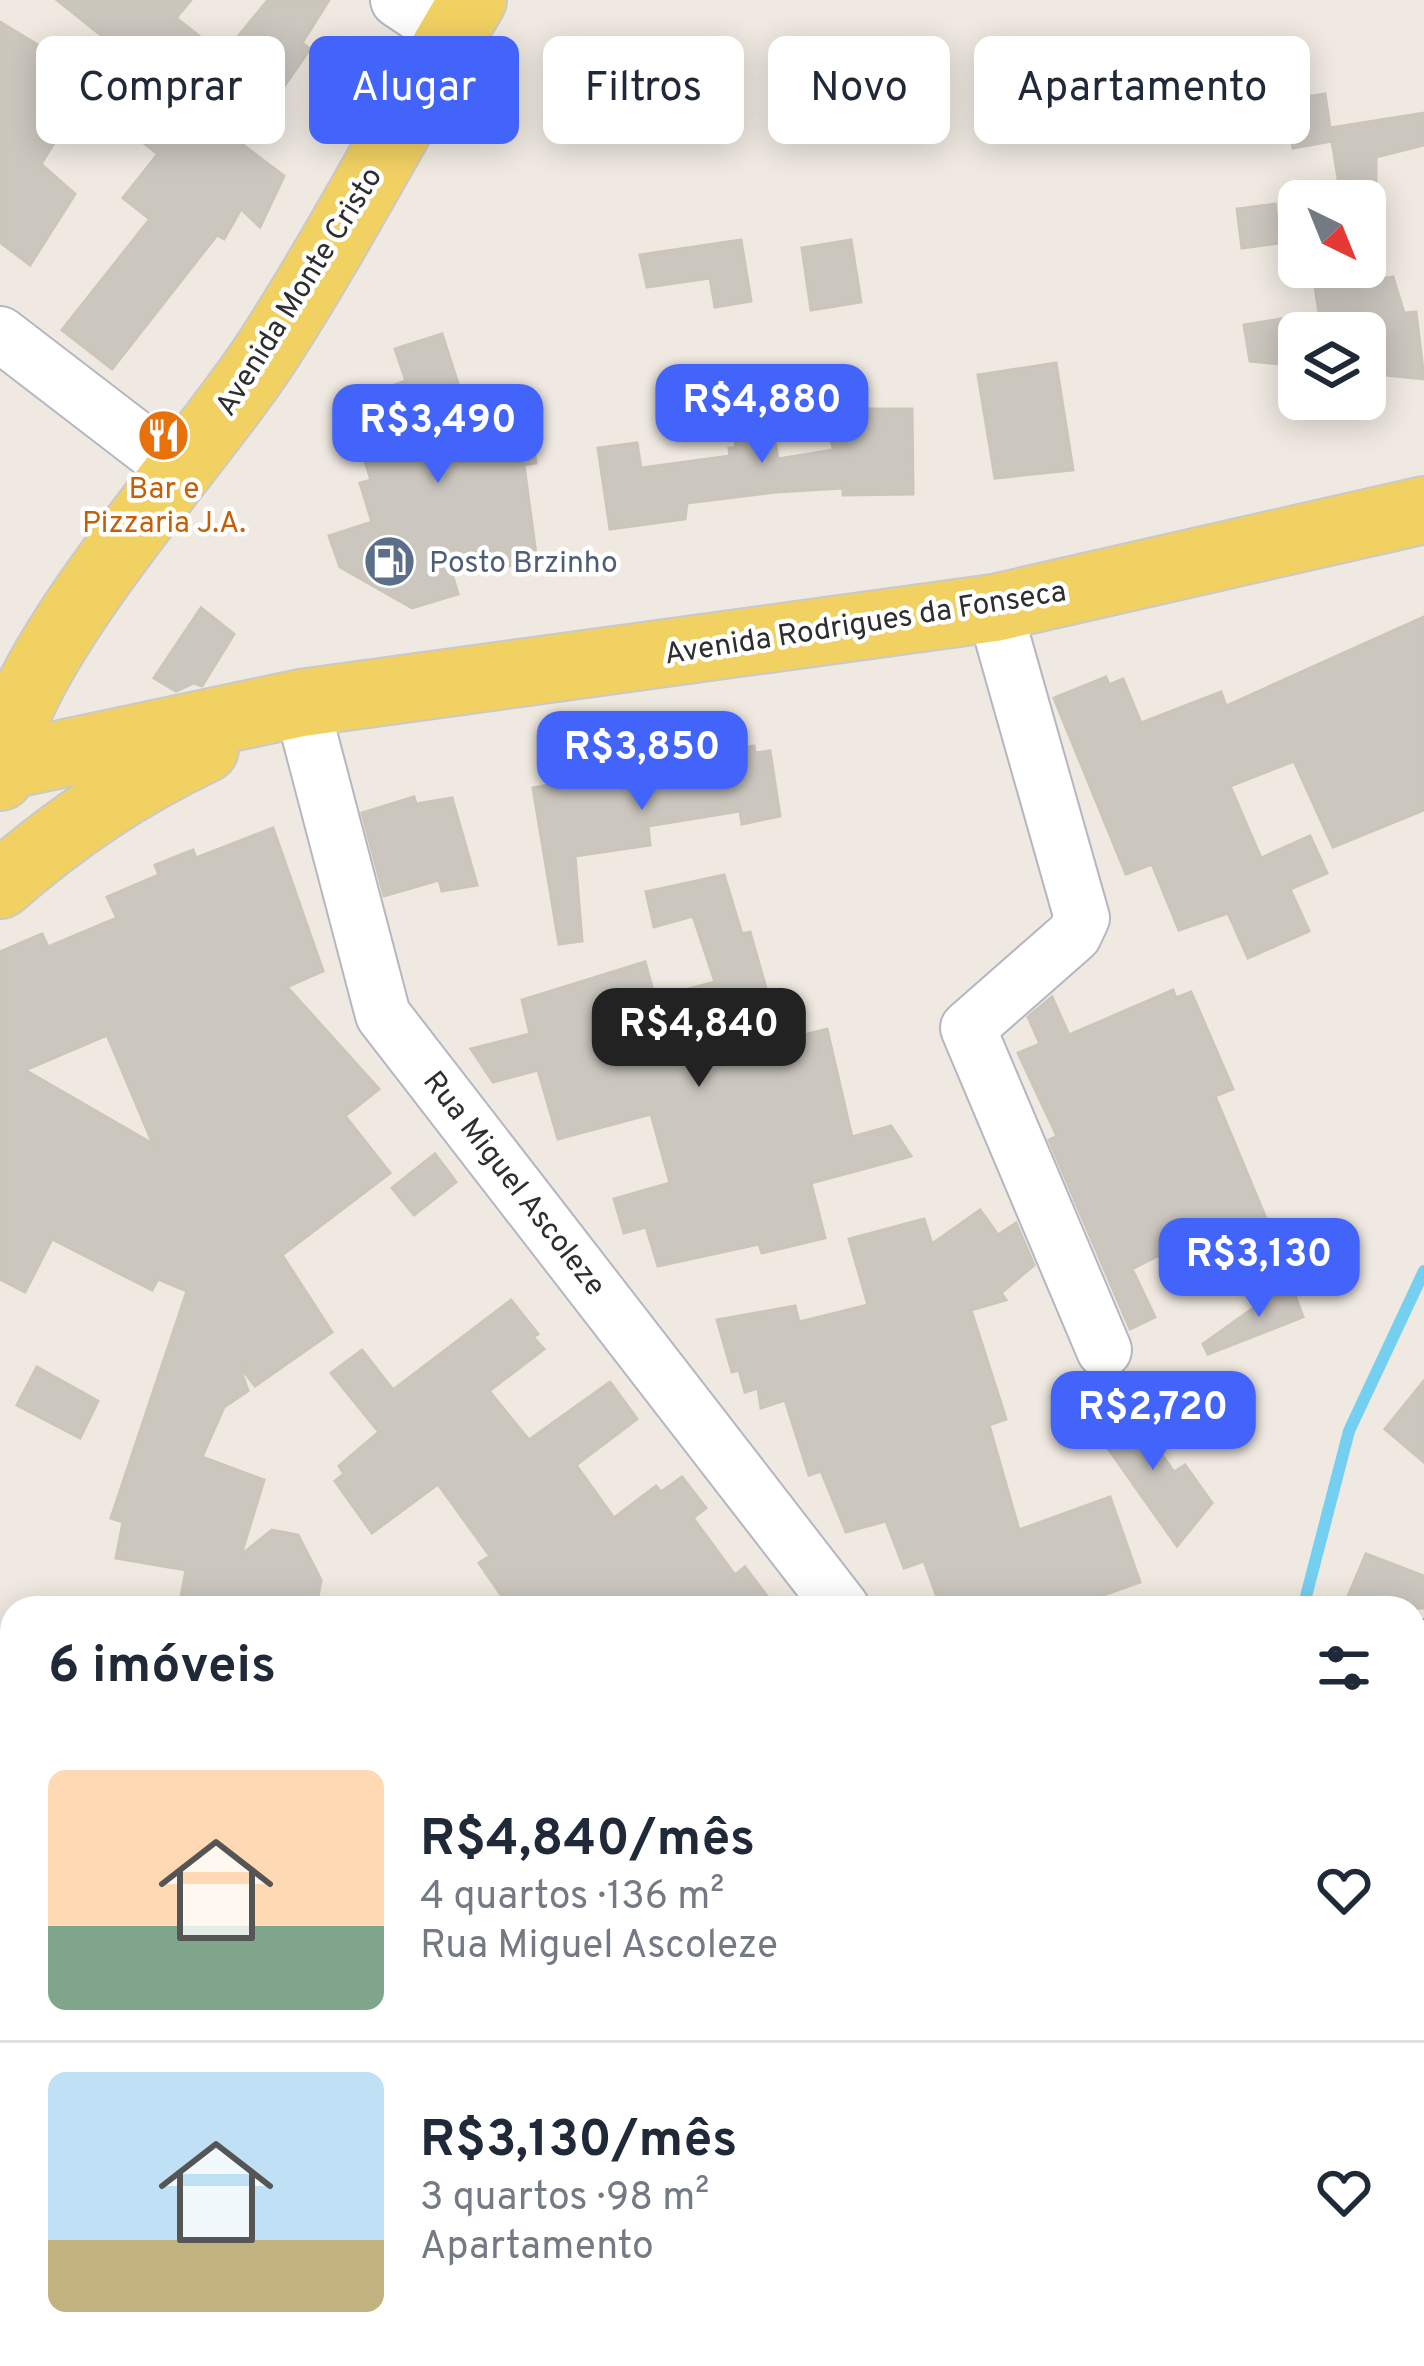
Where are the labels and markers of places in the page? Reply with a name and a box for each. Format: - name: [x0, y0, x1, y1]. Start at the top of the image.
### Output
- pin: R$4,880: [651, 364, 873, 466]
- pin: R$3,490: [327, 384, 549, 486]
- restaurant icon: Bar e Pizzaria J.A.: [136, 408, 192, 464]
- place label: Bar e Pizzaria J.A.: [82, 472, 246, 543]
- fuel station icon: Posto Brzinho: [362, 534, 418, 590]
- place label: Posto Brzinho: [429, 546, 618, 583]
- pin: R$3,850: [531, 711, 753, 813]
- pin: R$4,840: [588, 988, 810, 1090]
- pin: R$3,130: [1148, 1218, 1370, 1320]
- pin: R$2,720: [1042, 1371, 1264, 1473]

